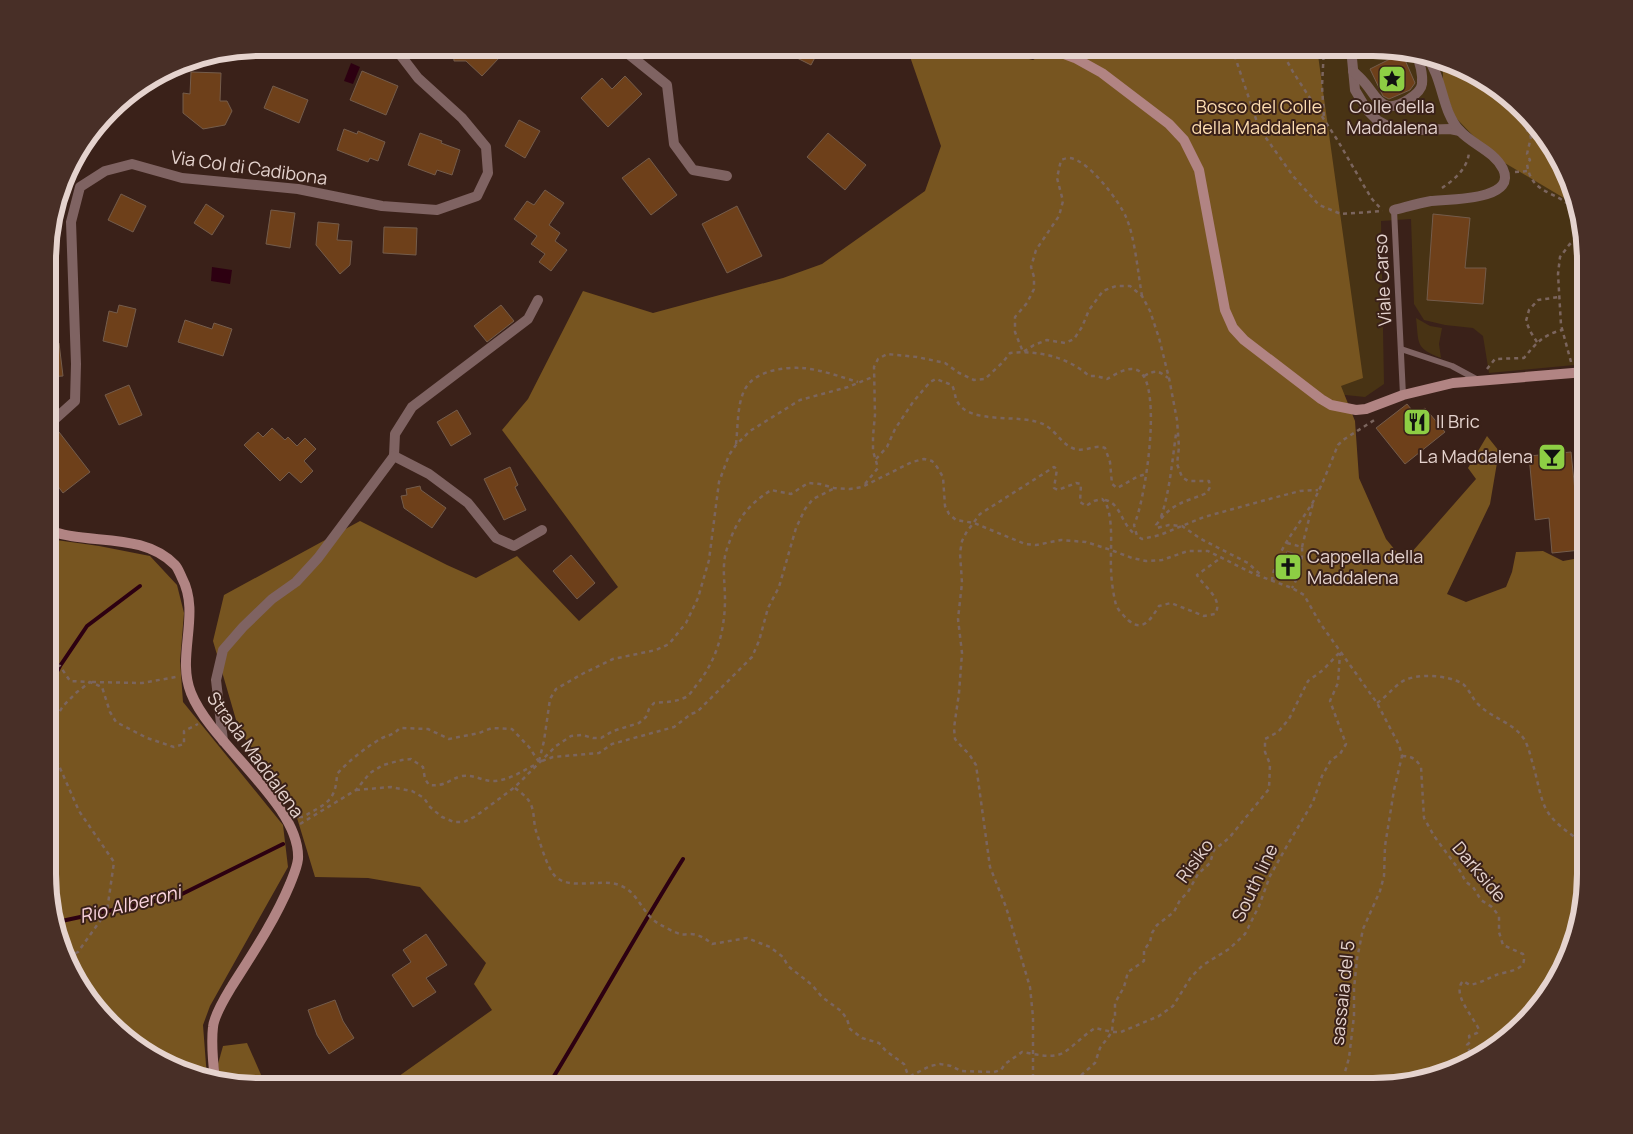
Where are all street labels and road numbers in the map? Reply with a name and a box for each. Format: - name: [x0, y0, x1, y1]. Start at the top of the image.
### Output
- street label: Via Col di Cadibona: [169, 144, 329, 190]
- street label: Viale Carso: [1368, 233, 1396, 327]
- street label: Strada Maddalena: [202, 687, 310, 822]
- street label: Risiko: [1170, 834, 1218, 887]
- street label: Darkside: [1447, 836, 1512, 907]
- street label: South line: [1226, 840, 1283, 925]
- street label: sassaia del 5: [1325, 939, 1359, 1047]

